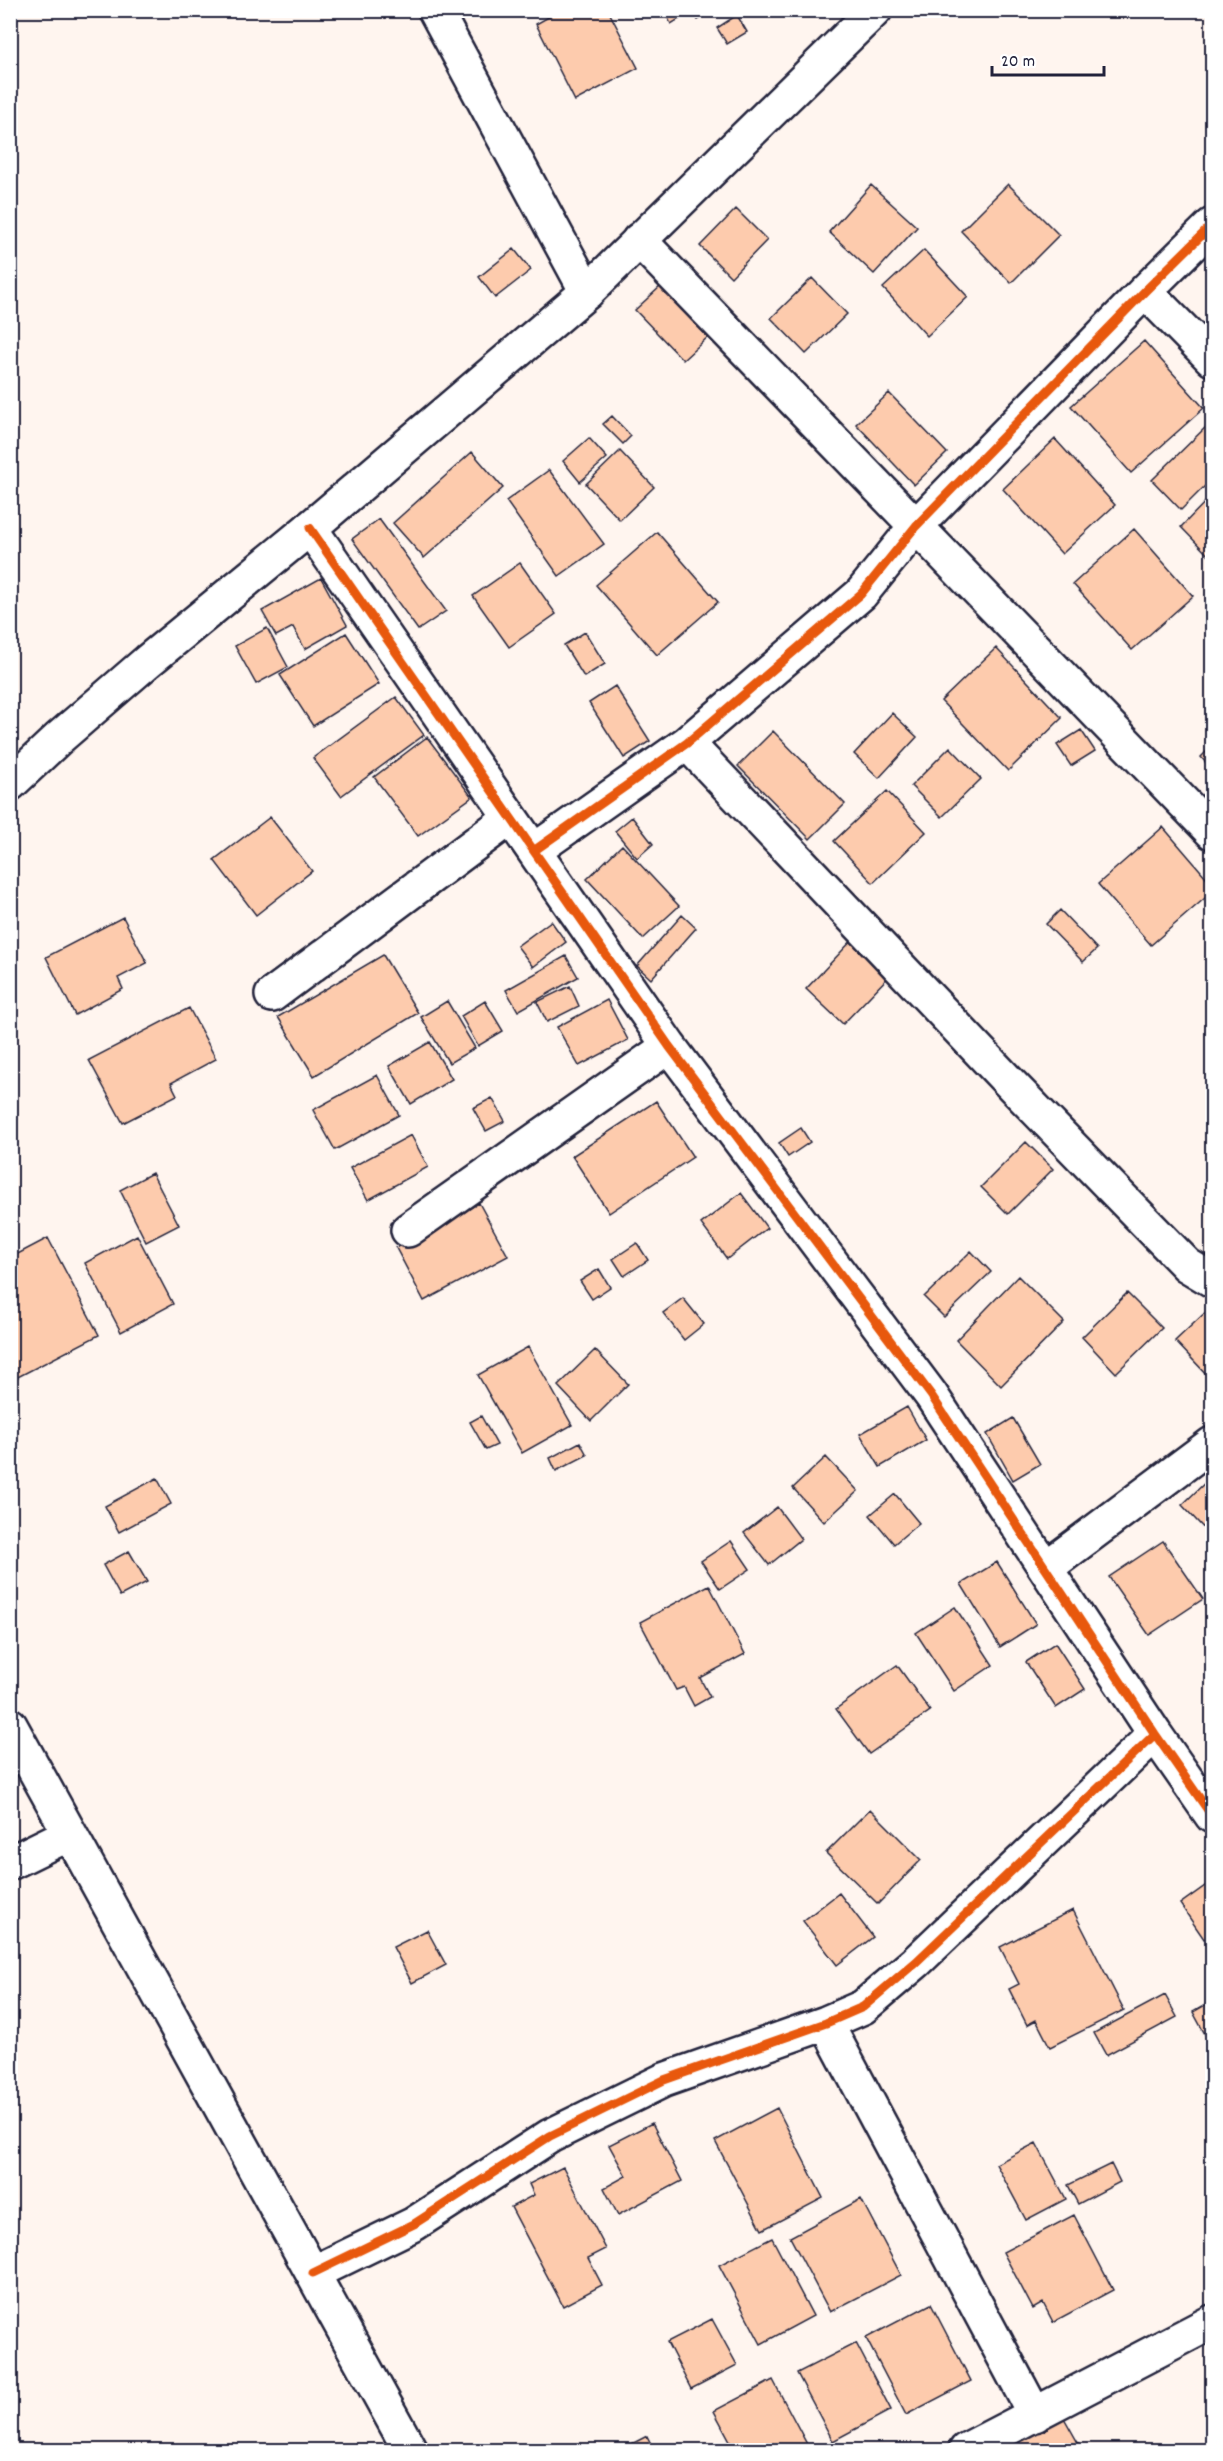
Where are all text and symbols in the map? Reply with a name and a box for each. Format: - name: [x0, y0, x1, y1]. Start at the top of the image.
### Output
- scale bar: [992, 39, 1104, 77]
- text: 20 m: [1001, 50, 1035, 75]

